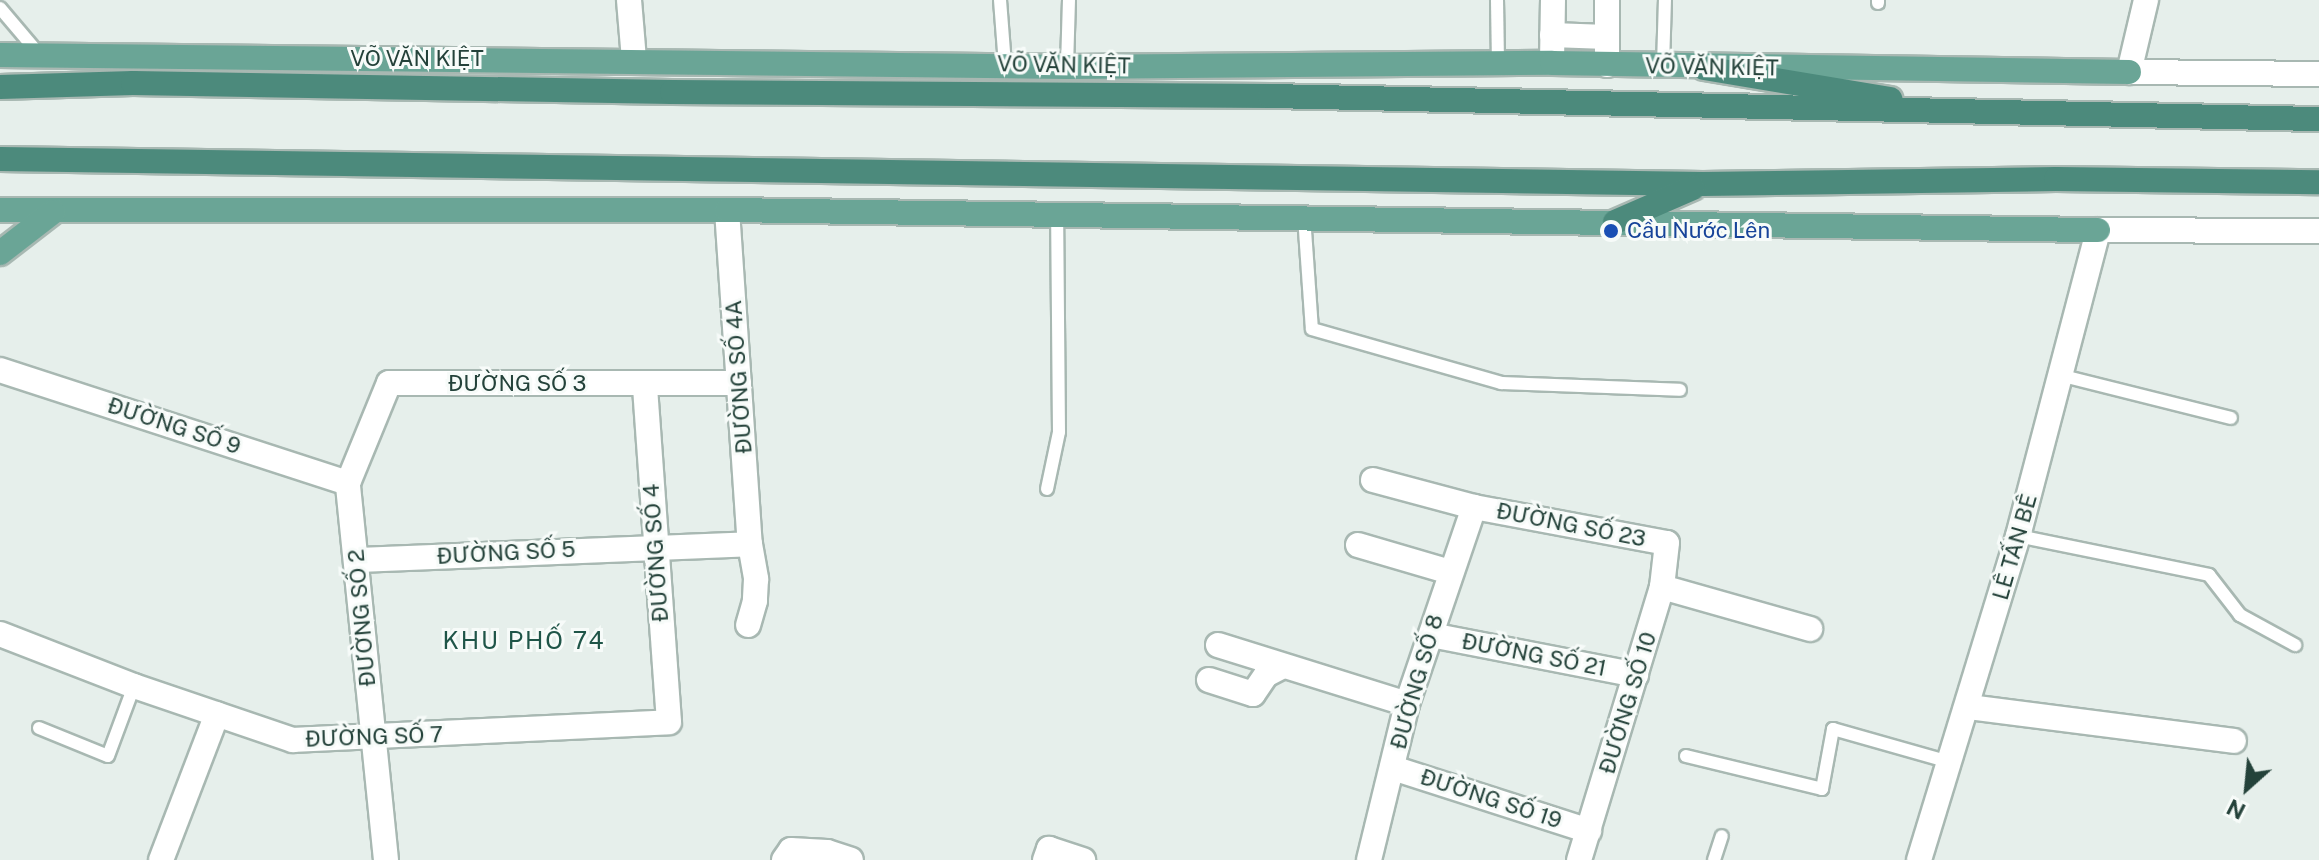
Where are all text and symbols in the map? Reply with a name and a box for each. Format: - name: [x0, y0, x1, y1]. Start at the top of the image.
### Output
- street label: VÕ VĂN KIỆT: [350, 46, 484, 72]
- street label: VÕ VĂN KIỆT: [997, 51, 1131, 79]
- street label: VÕ VĂN KIỆT: [1645, 53, 1779, 81]
- place label: Cầu Nước Lên: [1627, 218, 1770, 244]
- marker: Cầu Nước Lên: [1602, 222, 1620, 240]
- street label: ĐƯỜNG SỐ 4A: [720, 299, 758, 455]
- street label: ĐƯỜNG SỐ 3: [448, 371, 586, 397]
- street label: ĐƯỜNG SỐ 9: [104, 392, 244, 460]
- street label: ĐƯỜNG SỐ 4: [638, 483, 674, 623]
- street label: LÊ TẤN BÊ: [1987, 491, 2043, 603]
- street label: ĐƯỜNG SỐ 23: [1494, 498, 1648, 552]
- street label: ĐƯỜNG SỐ 5: [436, 536, 576, 570]
- street label: ĐƯỜNG SỐ 2: [343, 548, 381, 688]
- street label: ĐƯỜNG SỐ 8: [1385, 612, 1449, 752]
- district label: KHU PHỐ 74: [442, 627, 606, 655]
- street label: ĐƯỜNG SỐ 21: [1459, 628, 1609, 682]
- street label: ĐƯỜNG SỐ 10: [1594, 629, 1662, 777]
- street label: ĐƯỜNG SỐ 7: [305, 721, 443, 753]
- north arrow: [2207, 748, 2287, 828]
- street label: ĐƯỜNG SỐ 19: [1417, 764, 1565, 834]
- text: N: [2223, 794, 2250, 825]

